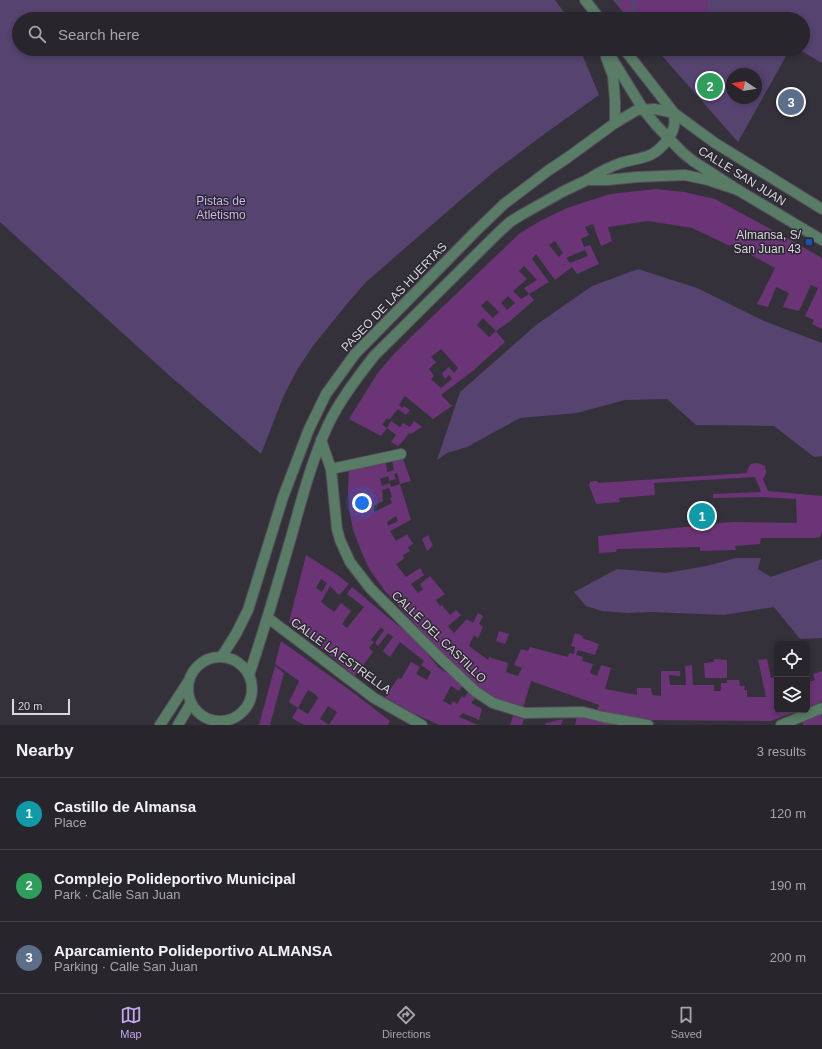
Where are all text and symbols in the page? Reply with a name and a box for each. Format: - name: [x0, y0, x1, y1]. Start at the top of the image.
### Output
- search box: [12, 12, 810, 56]
- icon: search: [26, 23, 48, 45]
- text: Search here: [58, 26, 140, 43]
- north arrow: [726, 68, 762, 104]
- pin: 2: [697, 71, 723, 101]
- pin: 3: [778, 87, 804, 117]
- street label: CALLE SAN JUAN: [696, 143, 788, 209]
- park label: Pistas de Atletismo: [196, 194, 246, 222]
- place label: Almansa, S/ San Juan 43: [734, 228, 802, 256]
- marker: Almansa, S/ San Juan 43: [804, 237, 814, 247]
- street label: PASEO DE LAS HUERTAS: [338, 240, 450, 354]
- your location: [352, 493, 372, 513]
- pin: 1: [689, 501, 715, 531]
- street label: CALLE DEL CASTILLO: [389, 588, 489, 686]
- street label: CALLE LA ESTRELLA: [288, 615, 394, 697]
- map controls: [774, 641, 810, 713]
- button: locate: [774, 641, 810, 677]
- button: layers: [774, 677, 810, 713]
- scale bar: [12, 697, 70, 716]
- text: 20 m: [18, 700, 42, 712]
- text: Nearby: [16, 741, 74, 760]
- text: 3 results: [757, 744, 806, 759]
- text: Castillo de Almansa: [54, 798, 196, 815]
- text: 1: [25, 806, 33, 821]
- text: 120 m: [770, 806, 806, 821]
- text: Place: [54, 815, 87, 830]
- text: Complejo Polideportivo Municipal: [54, 870, 296, 887]
- text: 2: [25, 878, 33, 893]
- text: 190 m: [770, 878, 806, 893]
- text: Park · Calle San Juan: [54, 887, 180, 902]
- text: Aparcamiento Polideportivo ALMANSA: [54, 942, 333, 959]
- text: 3: [25, 950, 33, 965]
- text: 200 m: [770, 950, 806, 965]
- text: Parking · Calle San Juan: [54, 959, 198, 974]
- tab: Map: [120, 1004, 142, 1040]
- tab: Directions: [382, 1004, 431, 1040]
- tab: Saved: [671, 1004, 702, 1040]

